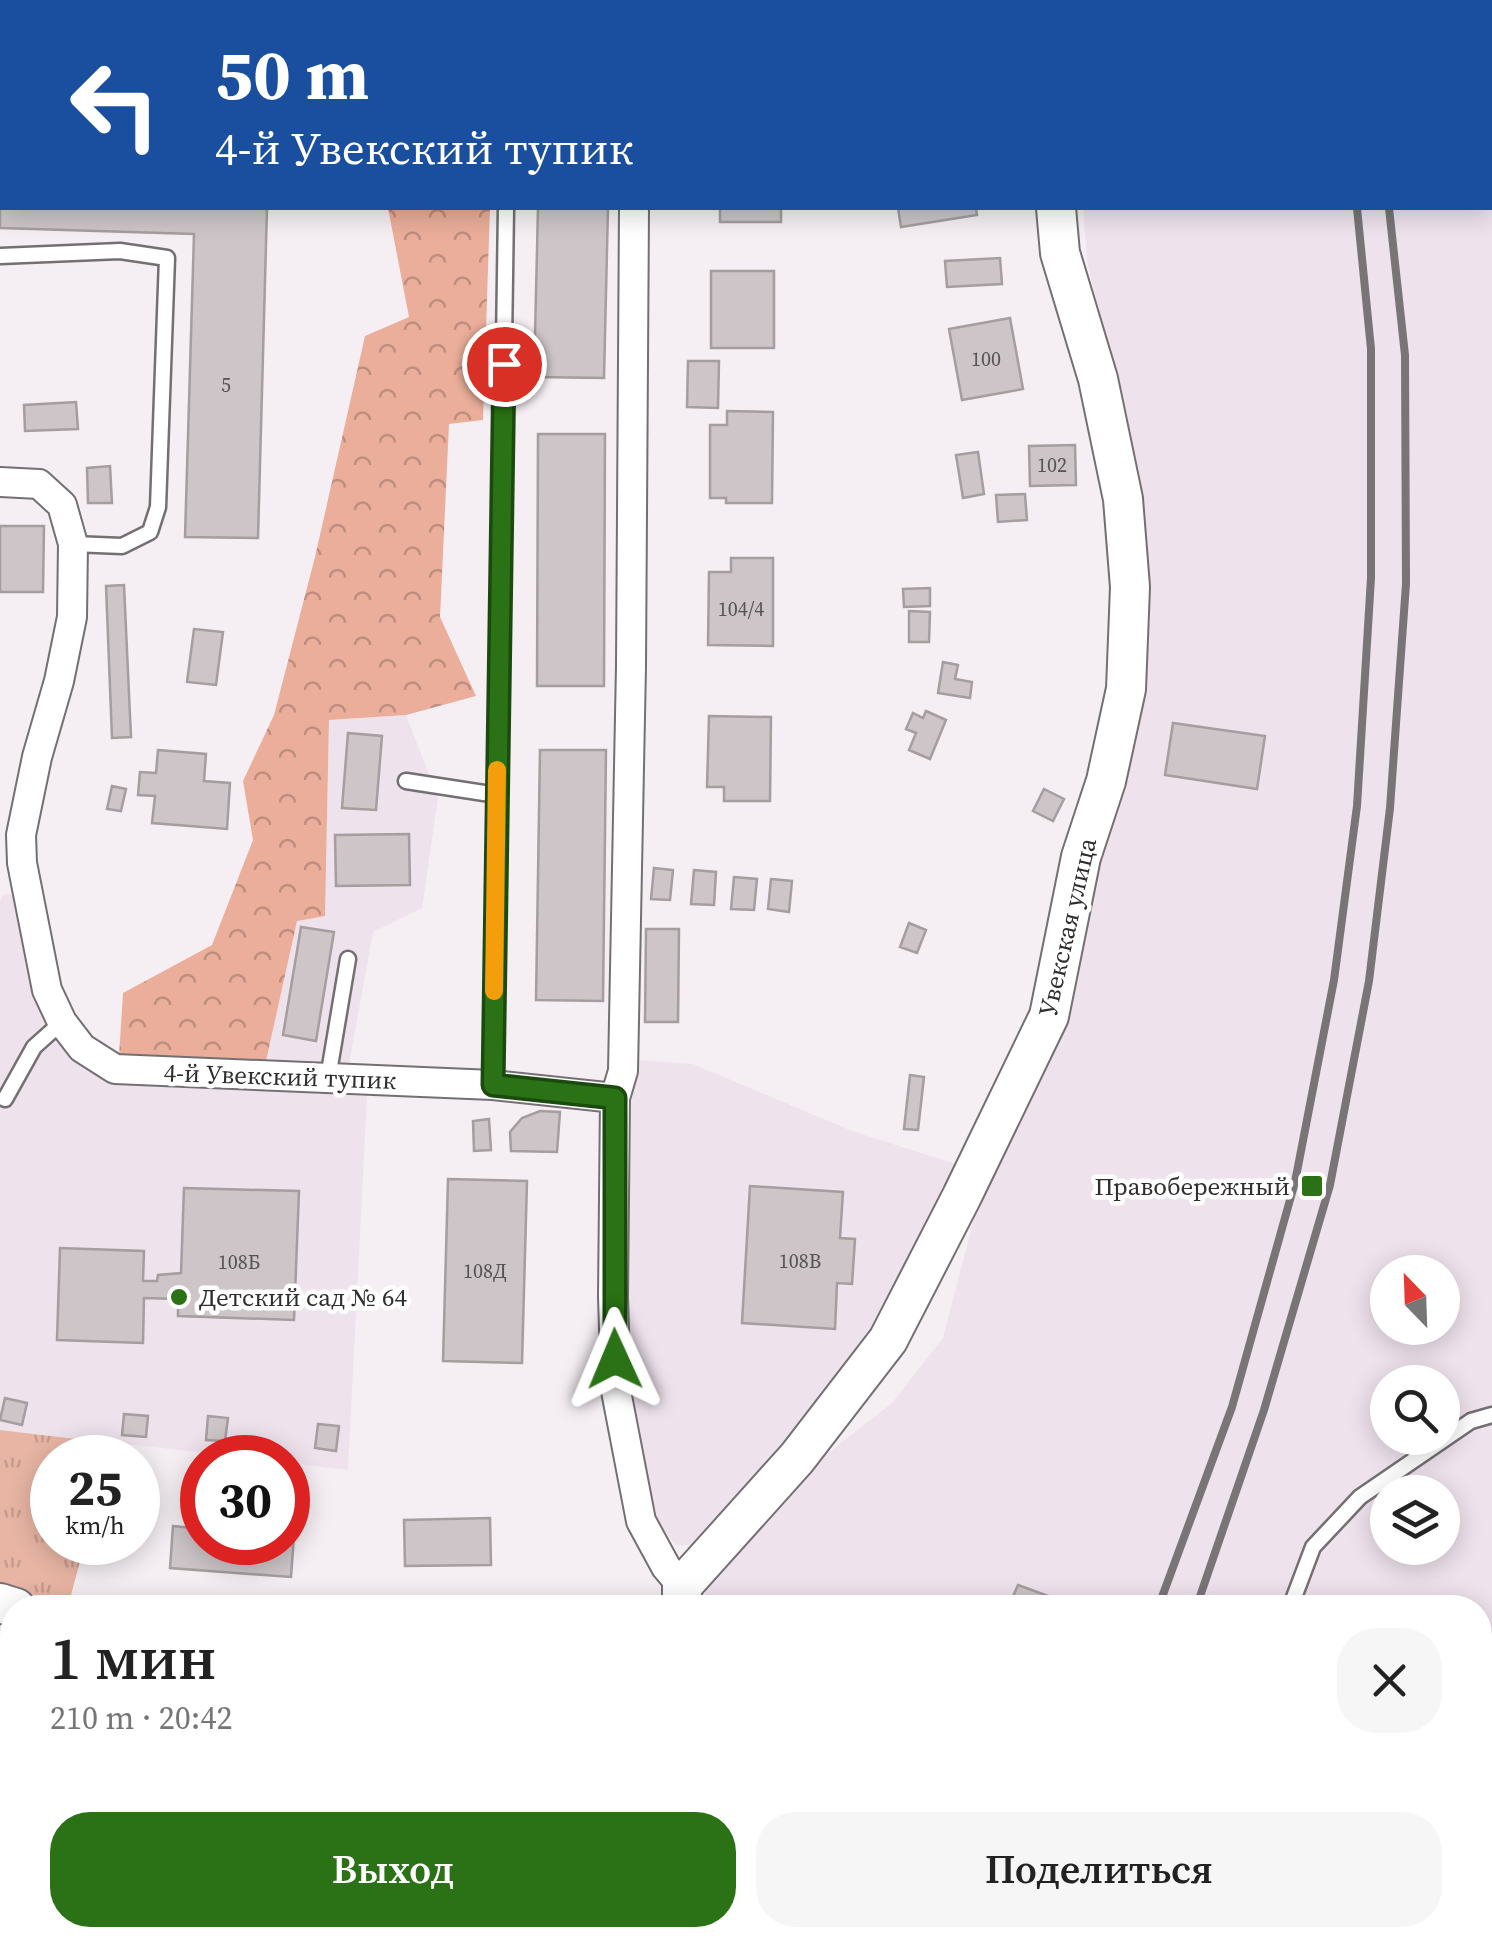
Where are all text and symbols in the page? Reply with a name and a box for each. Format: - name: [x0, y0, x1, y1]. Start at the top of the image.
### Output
- text: 50 m: [215, 26, 369, 122]
- icon: left: [50, 40, 180, 170]
- text: 4-й Увекский тупик: [215, 117, 633, 179]
- pin: [462, 322, 547, 407]
- icon: arrive: [477, 337, 532, 392]
- house number: 100: [971, 345, 1001, 373]
- house number: 5: [221, 371, 231, 399]
- house number: 102: [1037, 451, 1067, 479]
- house number: 104/4: [718, 595, 764, 623]
- street label: Увекская улица: [1030, 834, 1104, 1020]
- street label: 4-й Увекский тупик: [163, 1055, 397, 1097]
- place label: Правобережный: [1094, 1169, 1290, 1203]
- marker: Правобережный: [1299, 1173, 1325, 1199]
- house number: 108В: [779, 1247, 821, 1275]
- house number: 108Б: [218, 1248, 260, 1276]
- north arrow: [1370, 1255, 1460, 1345]
- map controls: [1370, 1255, 1460, 1565]
- house number: 108Д: [463, 1257, 507, 1285]
- place label: Детский сад № 64: [199, 1280, 408, 1314]
- marker: Детский сад № 64: [168, 1286, 190, 1308]
- position arrow: [563, 1307, 667, 1411]
- button: search: [1370, 1365, 1460, 1455]
- speed limit sign: 30: [180, 1435, 310, 1565]
- text: 25: [68, 1453, 122, 1522]
- button: layers: [1370, 1475, 1460, 1565]
- text: km/h: [65, 1508, 125, 1542]
- text: 1 мин: [50, 1617, 216, 1699]
- button: close: [1337, 1628, 1442, 1733]
- text: 210 m · 20:42: [50, 1696, 232, 1740]
- button: Выход: [50, 1812, 736, 1927]
- button: Поделиться: [756, 1812, 1442, 1927]

